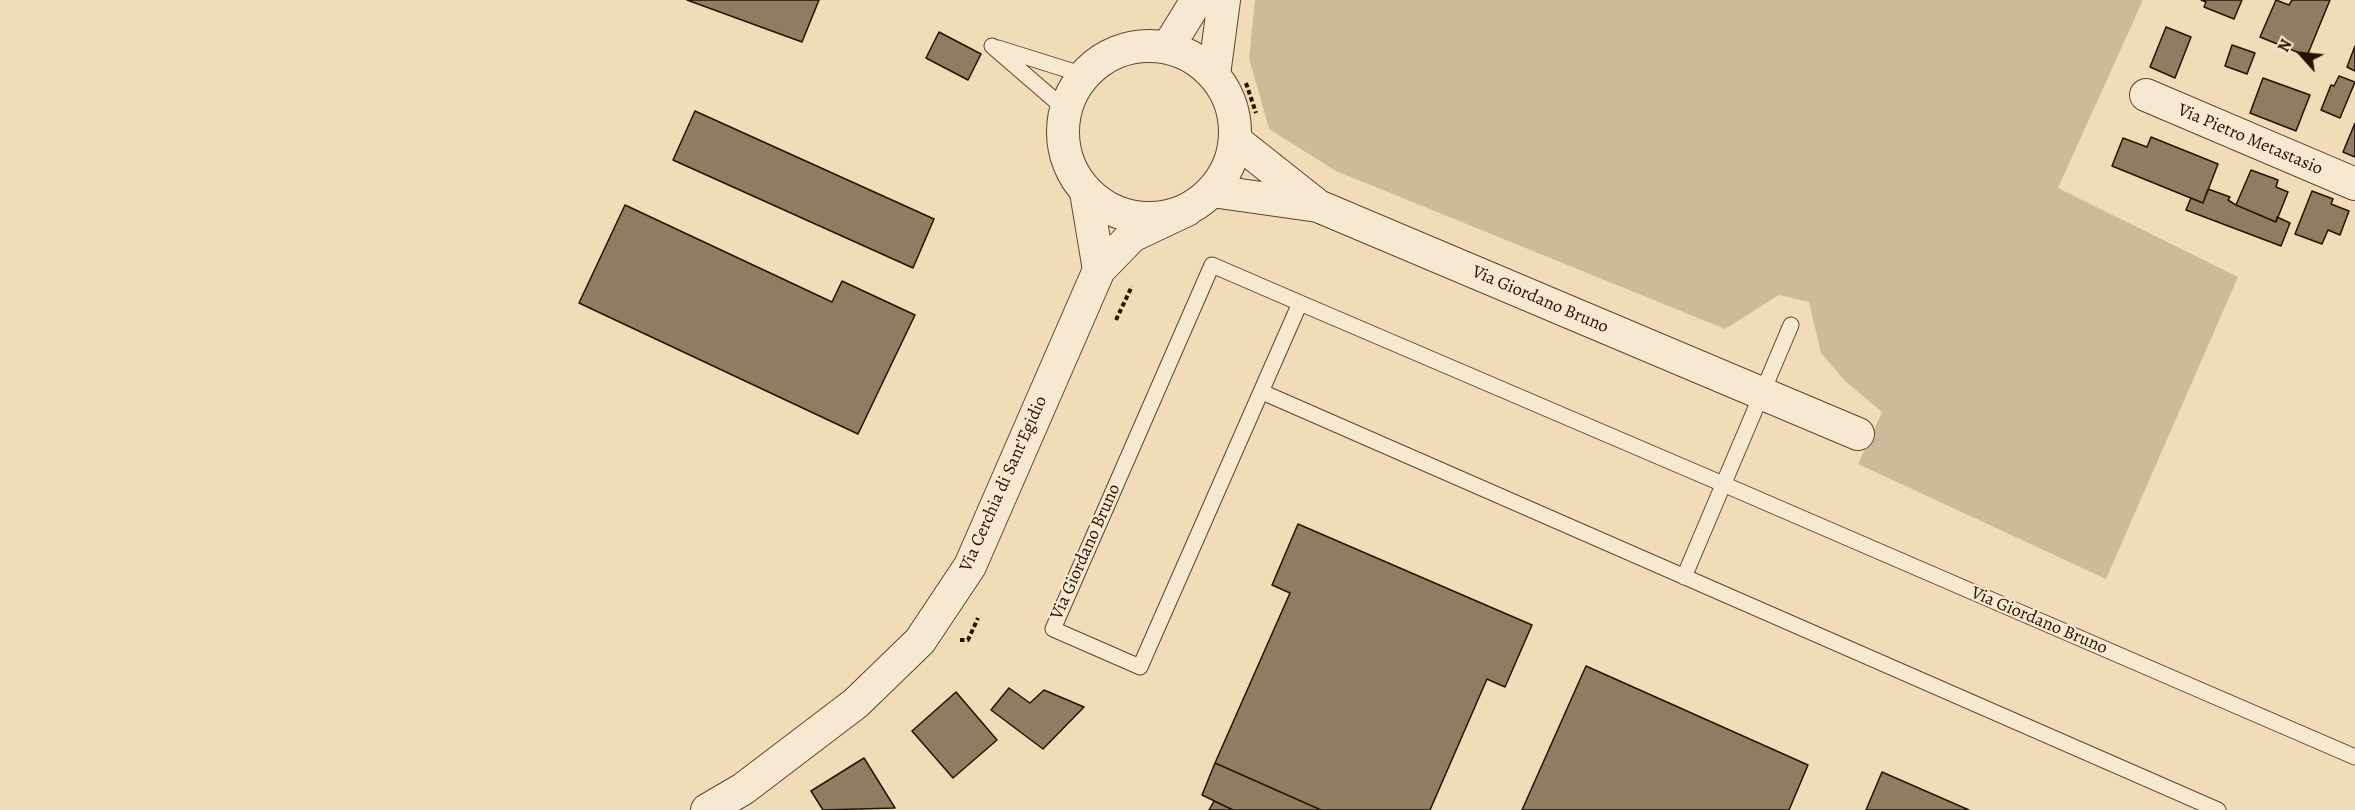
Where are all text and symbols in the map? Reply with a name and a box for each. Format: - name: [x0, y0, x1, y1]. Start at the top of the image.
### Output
- north arrow: [2271, 24, 2331, 84]
- text: N: [2273, 36, 2297, 56]
- street label: Via Pietro Metastasio: [2174, 100, 2326, 180]
- street label: Via Giordano Bruno: [1469, 262, 1611, 338]
- street label: Via Cerchia di Sant'Egidio: [956, 393, 1052, 575]
- street label: Via Giordano Bruno: [1046, 481, 1126, 623]
- street label: Via Giordano Bruno: [1968, 583, 2110, 659]

